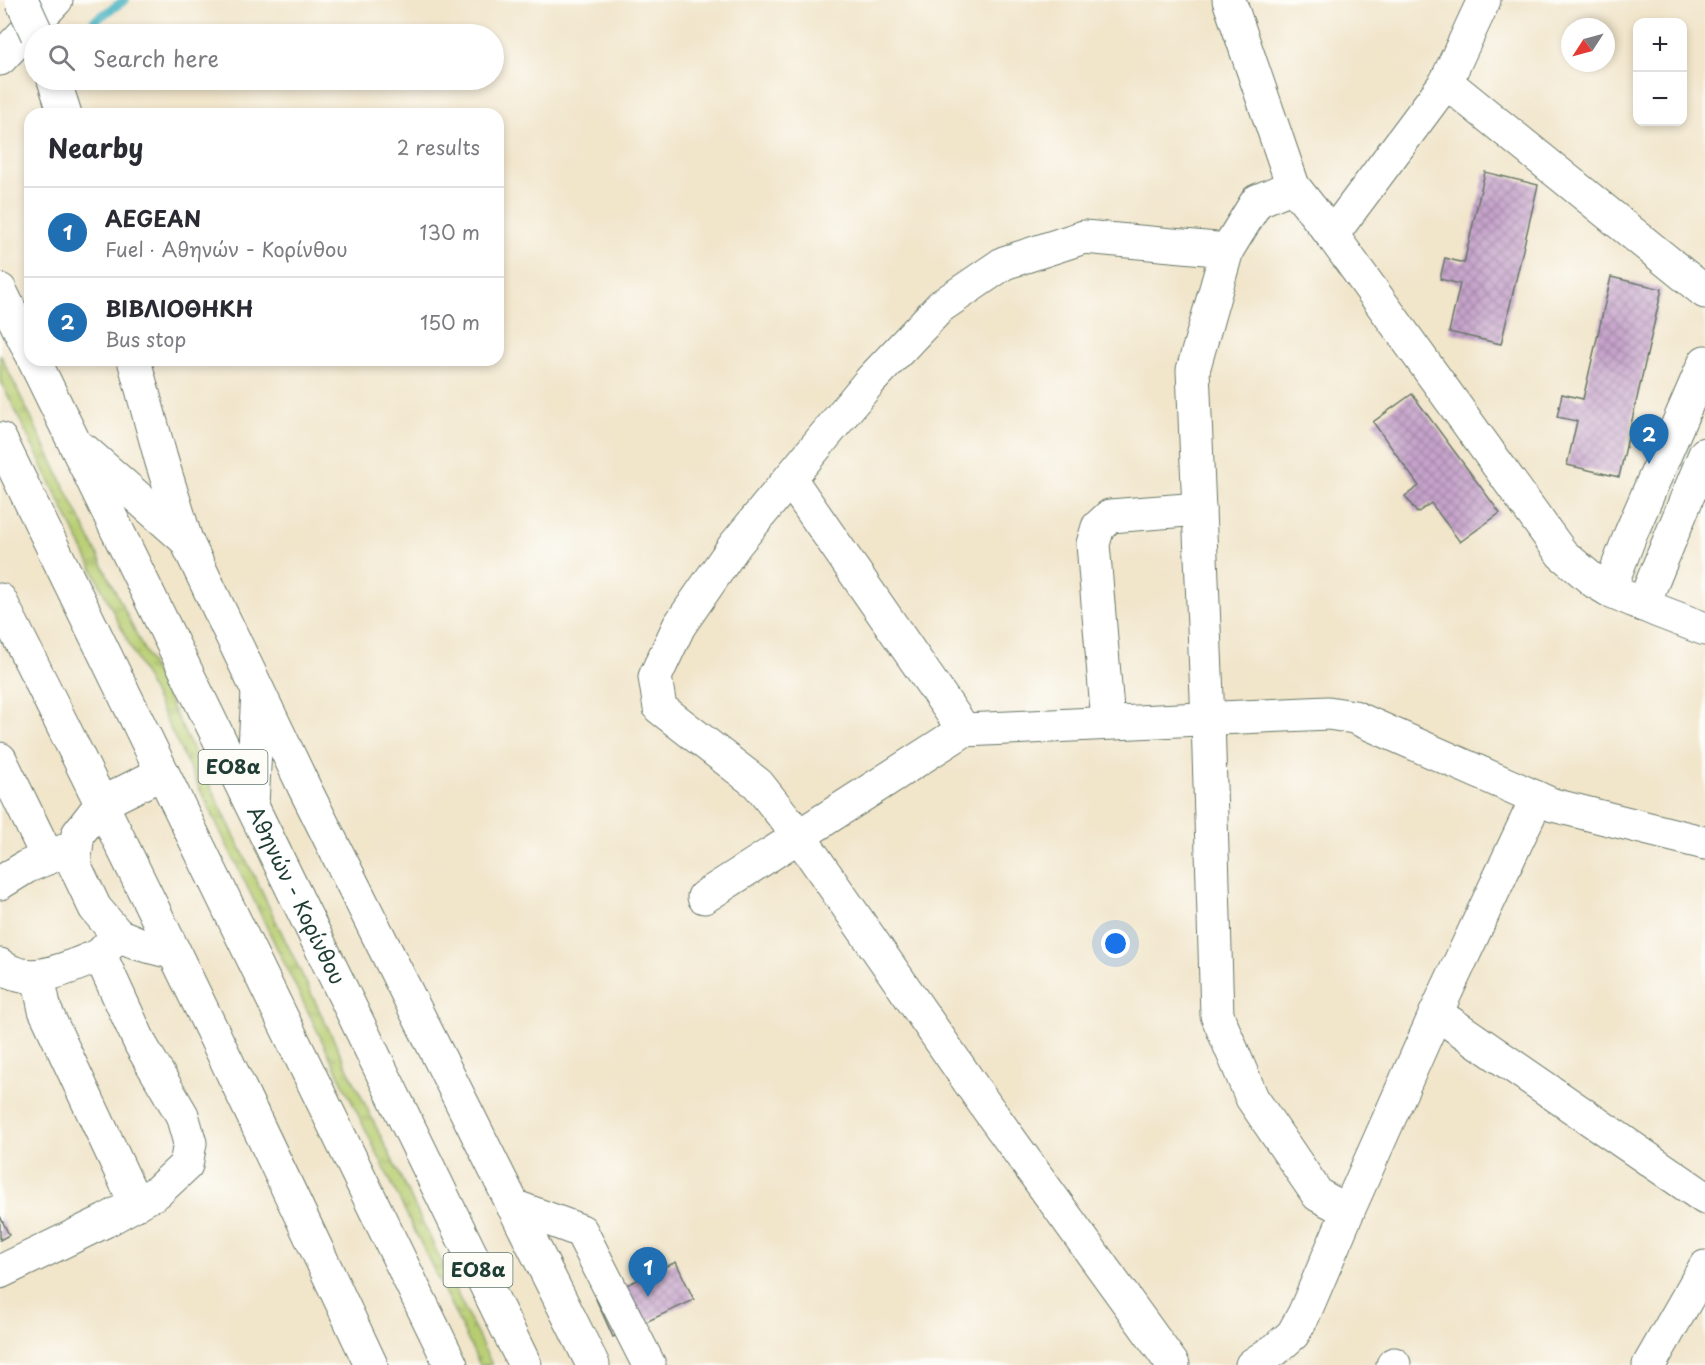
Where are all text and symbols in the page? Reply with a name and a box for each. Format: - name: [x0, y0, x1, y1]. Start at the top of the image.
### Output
- north arrow: [1561, 18, 1615, 72]
- map controls: [1633, 18, 1687, 126]
- button: +: [1633, 18, 1687, 72]
- search box: [24, 24, 504, 90]
- icon: search: [45, 41, 78, 74]
- text: Search here: [93, 41, 219, 74]
- button: −: [1633, 72, 1687, 126]
- text: Nearby: [48, 128, 143, 167]
- text: 2 results: [397, 132, 480, 162]
- text: AEGEAN: [105, 201, 201, 234]
- text: 1: [63, 217, 72, 247]
- text: 130 m: [420, 217, 480, 247]
- text: Fuel · Αθηνών - Κορίνθου: [105, 234, 348, 264]
- text: ΒΙΒΛΙΟΘΗΚΗ: [105, 291, 253, 324]
- text: 2: [60, 307, 75, 337]
- text: 150 m: [420, 307, 480, 337]
- text: Bus stop: [105, 324, 186, 354]
- pin: 2: [1630, 414, 1668, 464]
- road number: ΕΟ8α: [198, 750, 268, 784]
- street label: Αθηνών - Κορίνθου: [240, 800, 355, 989]
- your location: [1101, 929, 1130, 958]
- pin: 1: [628, 1248, 668, 1297]
- road number: ΕΟ8α: [444, 1253, 512, 1287]

